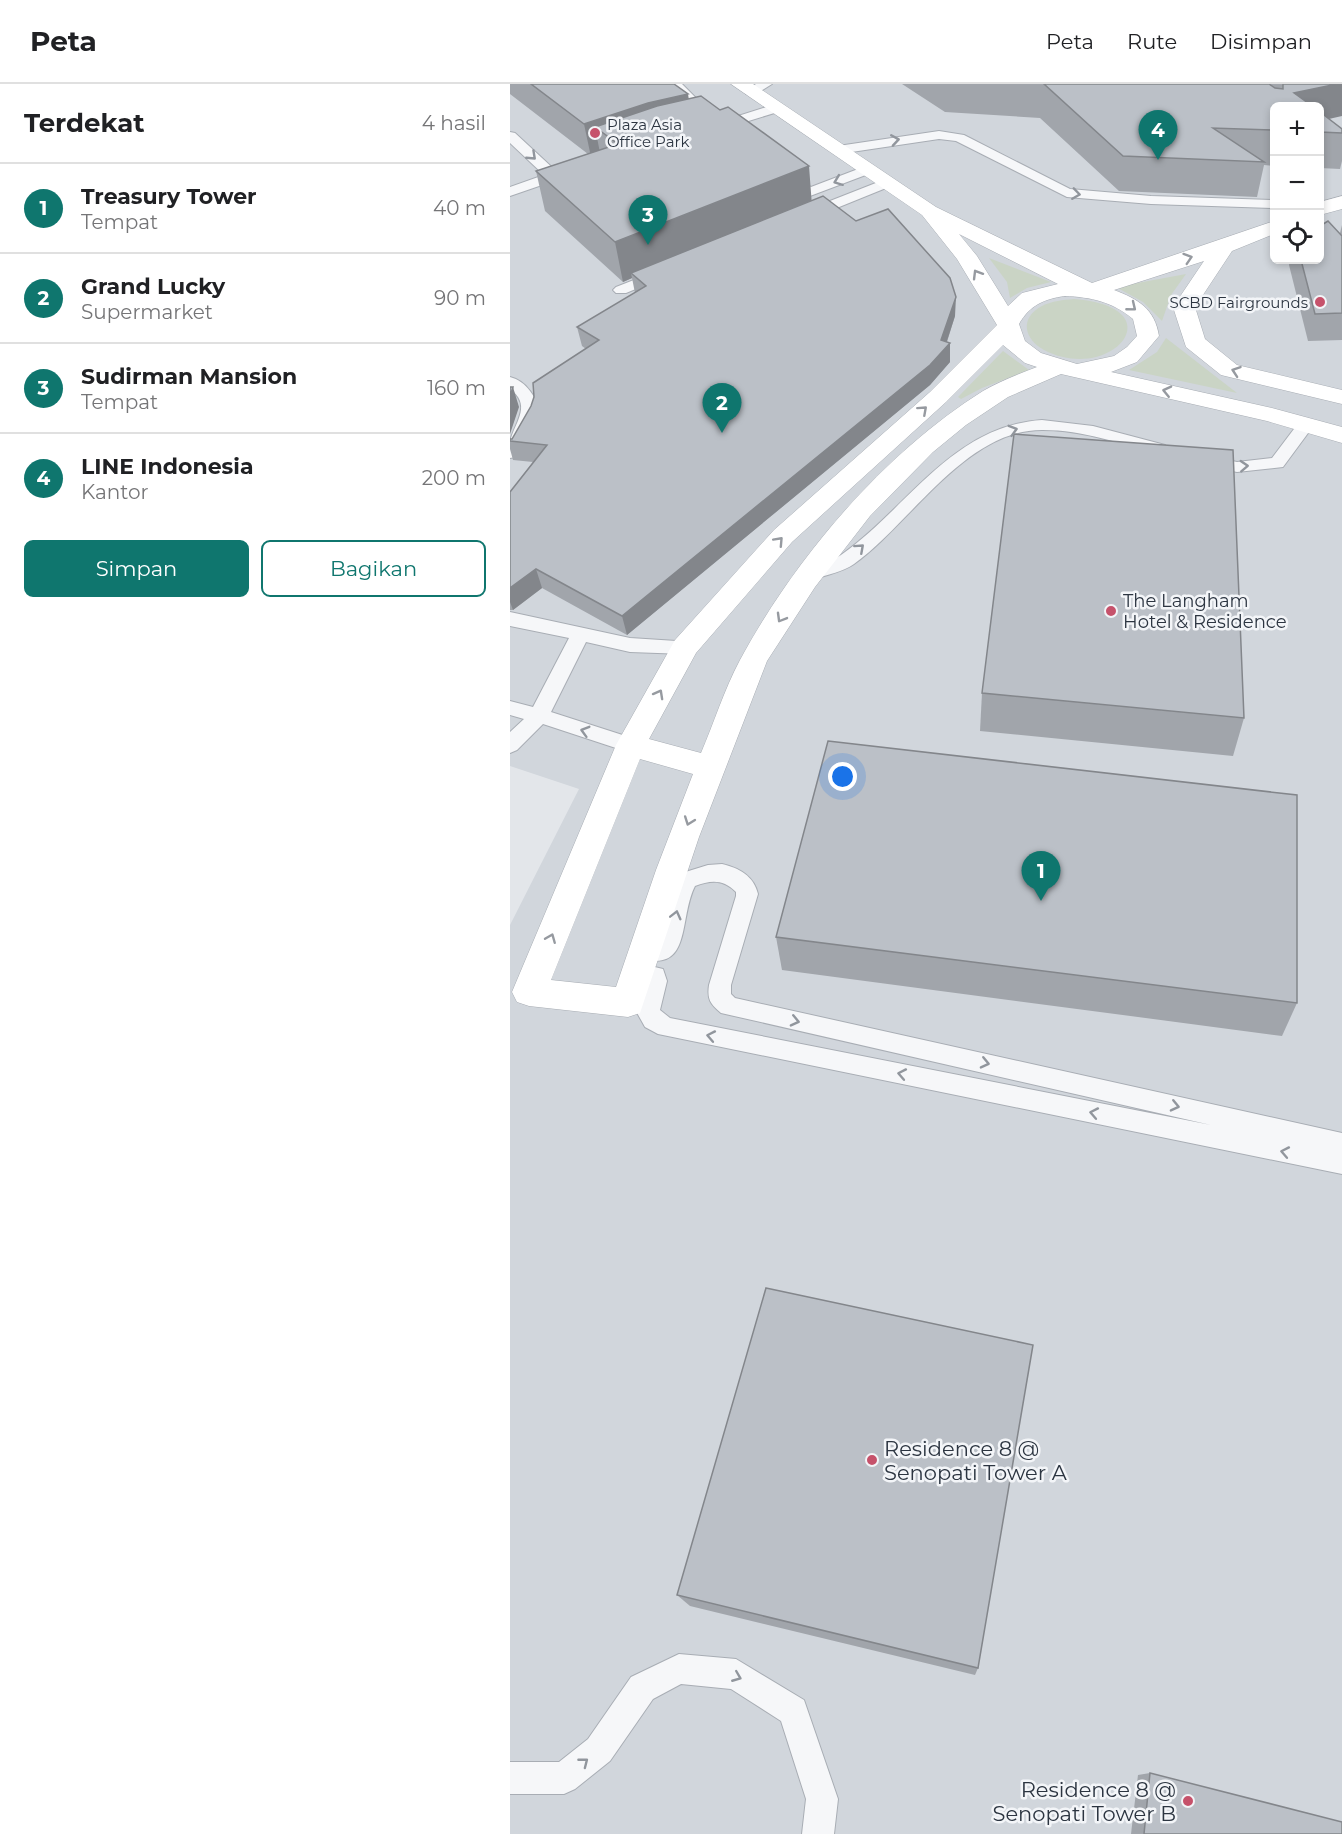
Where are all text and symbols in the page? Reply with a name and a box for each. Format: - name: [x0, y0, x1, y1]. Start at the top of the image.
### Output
- text: Peta: [30, 24, 97, 58]
- text: Peta: [1046, 29, 1094, 54]
- text: Rute: [1127, 29, 1177, 54]
- text: Disimpan: [1210, 29, 1312, 54]
- map controls: [1270, 102, 1324, 264]
- button: +: [1270, 102, 1324, 156]
- text: Terdekat: [24, 107, 145, 139]
- pin: 4: [1138, 110, 1178, 160]
- text: 4 hasil: [422, 111, 486, 135]
- place label: Plaza Asia Office Park: [607, 115, 689, 151]
- marker: Plaza Asia Office Park: [588, 126, 602, 140]
- one-way arrow: [891, 135, 900, 147]
- one-way arrow: [525, 149, 535, 160]
- button: −: [1270, 156, 1324, 210]
- one-way arrow: [833, 174, 844, 186]
- text: Treasury Tower: [81, 183, 257, 210]
- one-way arrow: [1072, 188, 1081, 200]
- text: 1: [40, 196, 47, 220]
- text: 40 m: [433, 196, 486, 220]
- pin: 3: [628, 196, 668, 245]
- text: Tempat: [81, 210, 158, 234]
- button: locate: [1270, 210, 1324, 264]
- one-way arrow: [1182, 253, 1193, 265]
- one-way arrow: [973, 270, 985, 280]
- text: Grand Lucky: [81, 273, 225, 300]
- text: 2: [38, 286, 49, 310]
- text: 90 m: [434, 286, 486, 310]
- place label: SCBD Fairgrounds: [1169, 293, 1308, 312]
- marker: SCBD Fairgrounds: [1313, 295, 1327, 309]
- one-way arrow: [1125, 299, 1136, 310]
- text: Supermarket: [81, 300, 213, 324]
- text: Sudirman Mansion: [81, 363, 297, 390]
- one-way arrow: [1231, 366, 1241, 379]
- text: 3: [38, 376, 49, 400]
- text: 160 m: [427, 376, 486, 400]
- pin: 2: [702, 384, 742, 433]
- one-way arrow: [1162, 386, 1172, 399]
- text: Tempat: [81, 390, 158, 414]
- one-way arrow: [916, 406, 927, 417]
- one-way arrow: [1007, 425, 1018, 437]
- text: LINE Indonesia: [81, 453, 253, 480]
- one-way arrow: [1240, 459, 1249, 472]
- text: 4: [37, 466, 50, 490]
- text: 200 m: [422, 466, 486, 490]
- text: Kantor: [81, 480, 149, 504]
- one-way arrow: [772, 537, 783, 548]
- button: Simpan: [24, 540, 249, 597]
- button: Bagikan: [261, 540, 486, 597]
- one-way arrow: [853, 544, 864, 555]
- place label: The Langham Hotel & Residence: [1123, 590, 1287, 633]
- marker: The Langham Hotel & Residence: [1104, 604, 1118, 618]
- one-way arrow: [776, 612, 788, 622]
- one-way arrow: [652, 689, 663, 700]
- one-way arrow: [580, 726, 590, 739]
- your location: [828, 762, 857, 791]
- one-way arrow: [684, 815, 696, 826]
- pin: 1: [1022, 852, 1060, 901]
- one-way arrow: [668, 910, 681, 920]
- one-way arrow: [544, 934, 556, 945]
- one-way arrow: [789, 1013, 799, 1026]
- one-way arrow: [707, 1030, 717, 1043]
- one-way arrow: [980, 1056, 990, 1069]
- one-way arrow: [898, 1068, 908, 1081]
- one-way arrow: [1170, 1099, 1180, 1112]
- one-way arrow: [1089, 1107, 1099, 1120]
- one-way arrow: [1280, 1146, 1290, 1159]
- place label: Residence 8 @ Senopati Tower A: [884, 1436, 1068, 1485]
- marker: Residence 8 @ Senopati Tower A: [865, 1453, 879, 1467]
- one-way arrow: [730, 1670, 741, 1682]
- one-way arrow: [577, 1758, 588, 1769]
- place label: Residence 8 @ Senopati Tower B: [992, 1777, 1176, 1826]
- marker: Residence 8 @ Senopati Tower B: [1181, 1794, 1195, 1808]

